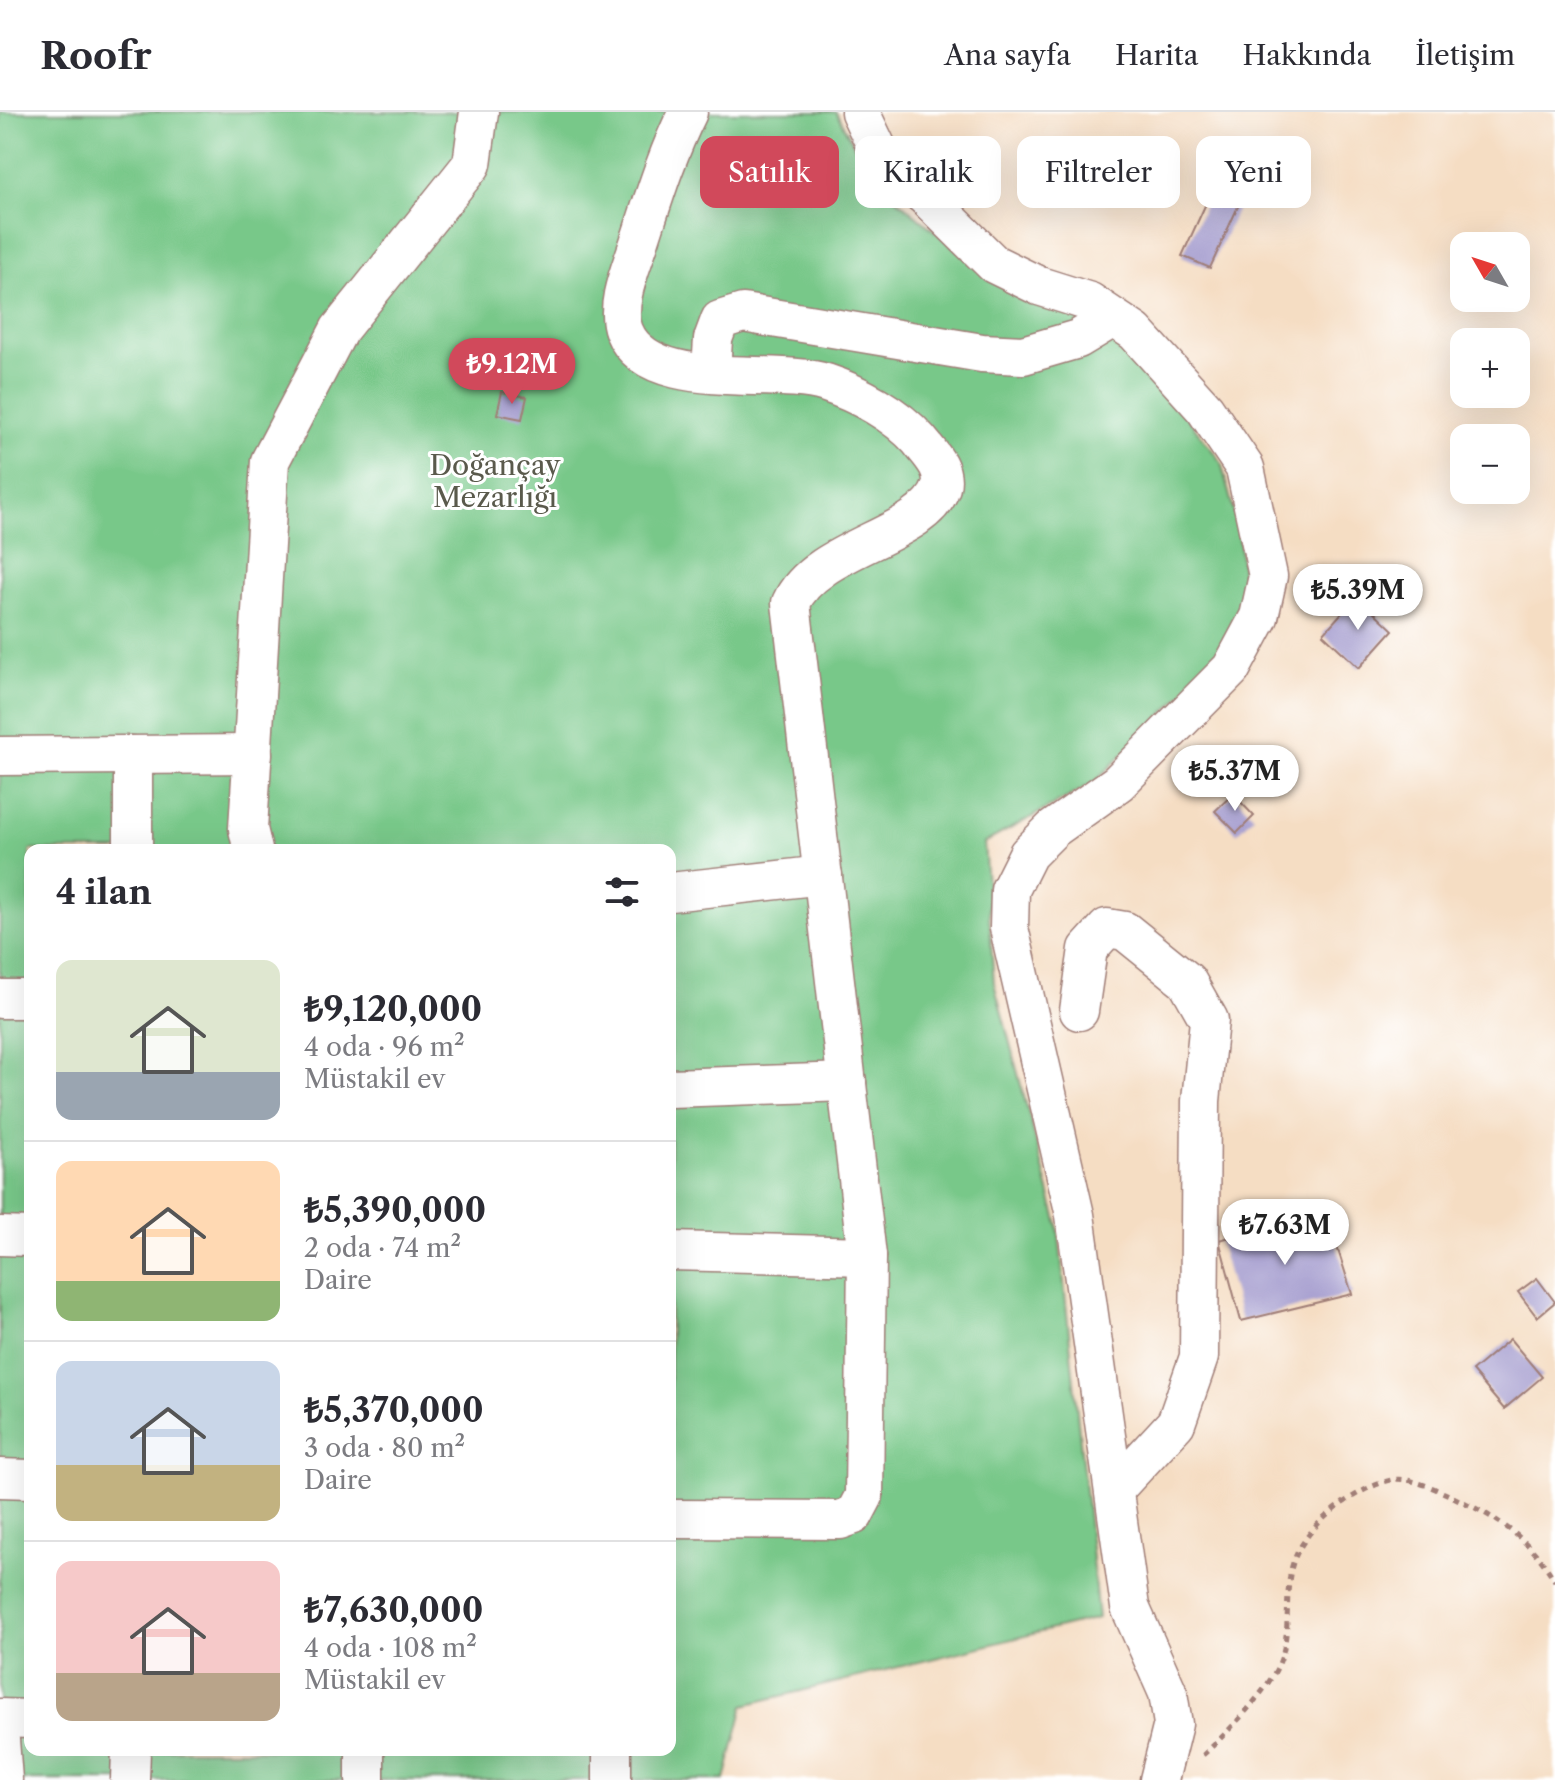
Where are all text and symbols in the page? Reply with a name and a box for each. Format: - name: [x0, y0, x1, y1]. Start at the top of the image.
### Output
- text: Roofr: [40, 32, 152, 79]
- text: Ana sayfa: [944, 38, 1071, 72]
- text: Harita: [1115, 38, 1198, 72]
- text: Hakkında: [1242, 38, 1371, 72]
- text: İletişim: [1415, 38, 1515, 72]
- chip: Satılık: [700, 136, 839, 208]
- chip: Kiralık: [855, 136, 1001, 208]
- chip: Filtreler: [1017, 136, 1180, 208]
- chip: Yeni: [1196, 136, 1311, 208]
- north arrow: [1450, 232, 1530, 312]
- map controls: [1450, 232, 1530, 504]
- button: +: [1450, 328, 1530, 408]
- pin: ₺9.12M: [447, 338, 577, 406]
- text: ₺9.12M: [466, 348, 558, 380]
- button: −: [1450, 424, 1530, 504]
- park label: Doğançay Mezarlığı: [429, 448, 561, 514]
- pin: ₺5.39M: [1293, 564, 1423, 632]
- text: ₺5.39M: [1311, 574, 1405, 606]
- pin: ₺5.37M: [1170, 745, 1300, 813]
- text: ₺5.37M: [1189, 755, 1281, 787]
- icon: filters: [600, 870, 644, 914]
- text: 4 ilan: [56, 871, 152, 913]
- text: ₺9,120,000: [304, 988, 482, 1030]
- icon: home: [120, 992, 216, 1088]
- text: 4 oda · 96 m²: [304, 1031, 465, 1063]
- text: Müstakil ev: [304, 1063, 445, 1095]
- text: ₺5,390,000: [304, 1189, 486, 1231]
- icon: home: [120, 1193, 216, 1289]
- pin: ₺7.63M: [1220, 1199, 1350, 1267]
- text: ₺7.63M: [1239, 1209, 1331, 1241]
- text: 2 oda · 74 m²: [304, 1232, 461, 1264]
- text: Daire: [304, 1264, 372, 1296]
- text: ₺5,370,000: [304, 1389, 484, 1431]
- icon: home: [120, 1393, 216, 1489]
- text: 3 oda · 80 m²: [304, 1432, 465, 1464]
- text: Daire: [304, 1464, 372, 1496]
- text: ₺7,630,000: [304, 1589, 483, 1631]
- icon: home: [120, 1593, 216, 1689]
- text: 4 oda · 108 m²: [304, 1632, 477, 1664]
- text: Müstakil ev: [304, 1664, 445, 1696]

